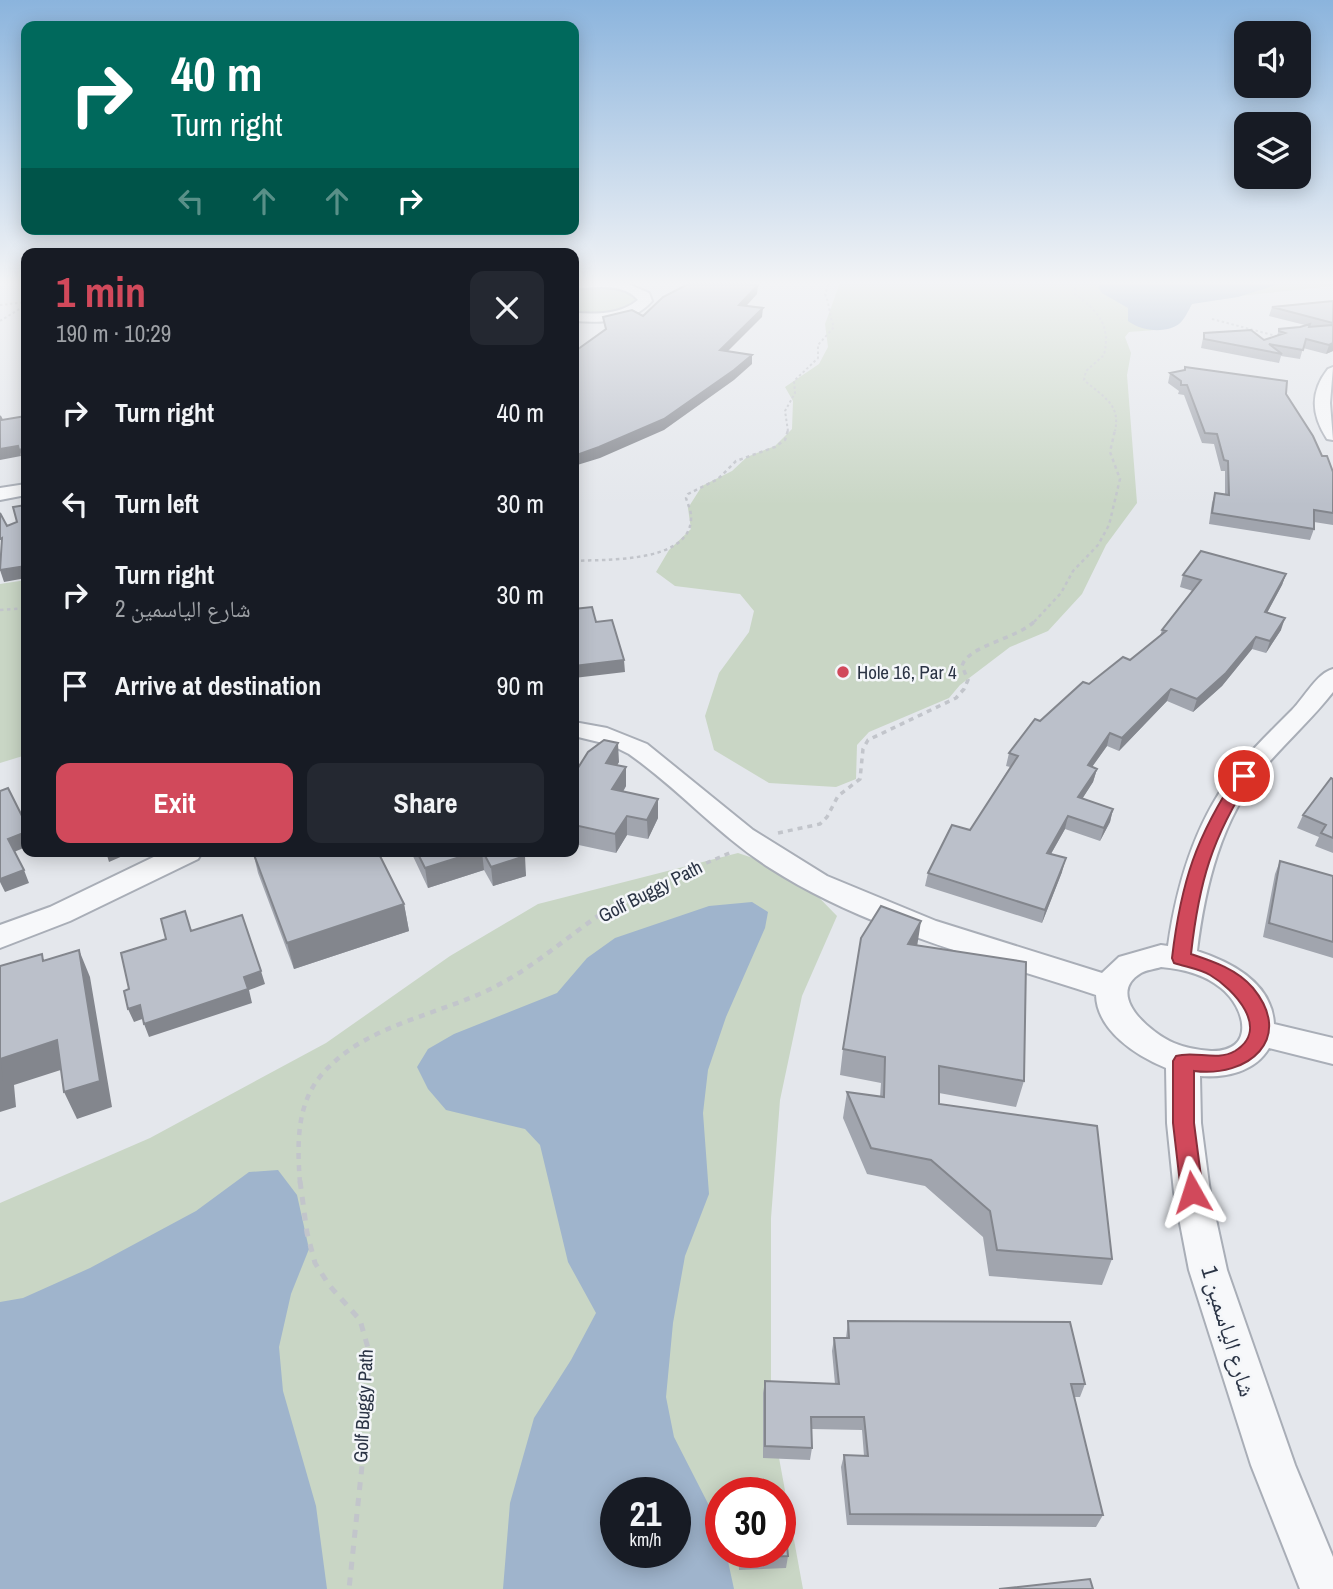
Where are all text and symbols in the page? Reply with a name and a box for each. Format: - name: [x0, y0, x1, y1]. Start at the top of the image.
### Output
- map controls: [1234, 21, 1311, 189]
- button: sound: [1234, 21, 1311, 98]
- text: 40 m: [171, 40, 263, 106]
- icon: right: [56, 49, 147, 140]
- text: Turn right: [171, 103, 283, 146]
- button: layers: [1234, 112, 1311, 189]
- icon: left: [172, 182, 210, 220]
- icon: ahead: [245, 182, 283, 220]
- icon: ahead: [318, 182, 356, 220]
- icon: right: [391, 182, 429, 220]
- text: 1 min: [56, 264, 146, 320]
- button: close: [470, 271, 544, 345]
- text: 190 m · 10:29: [56, 318, 171, 349]
- icon: right: [56, 394, 94, 432]
- text: Turn right: [115, 395, 214, 430]
- text: 40 m: [497, 395, 544, 430]
- icon: left: [56, 485, 94, 523]
- text: Turn left: [115, 486, 199, 521]
- text: 30 m: [497, 486, 544, 521]
- text: Turn right: [115, 557, 214, 592]
- icon: right: [56, 576, 94, 614]
- text: 30 m: [497, 577, 544, 612]
- text: شارع الياسمين 2: [115, 593, 251, 624]
- place label: Hole 16, Par 4: [857, 659, 957, 685]
- marker: Hole 16, Par 4: [835, 664, 851, 680]
- icon: arrive: [56, 667, 94, 705]
- text: Arrive at destination: [115, 668, 321, 703]
- text: 90 m: [497, 668, 544, 703]
- pin: [1214, 746, 1274, 806]
- icon: arrive: [1225, 757, 1263, 795]
- button: Exit: [56, 763, 293, 843]
- button: Share: [307, 763, 544, 843]
- street label: Golf Buggy Path: [594, 854, 706, 928]
- position arrow: [1155, 1155, 1229, 1229]
- street label: شارع الياسمين 1: [1194, 1262, 1264, 1400]
- street label: Golf Buggy Path: [347, 1349, 379, 1463]
- speed limit sign: 30: [705, 1477, 796, 1568]
- text: 21: [630, 1490, 661, 1537]
- text: km/h: [630, 1527, 662, 1552]

